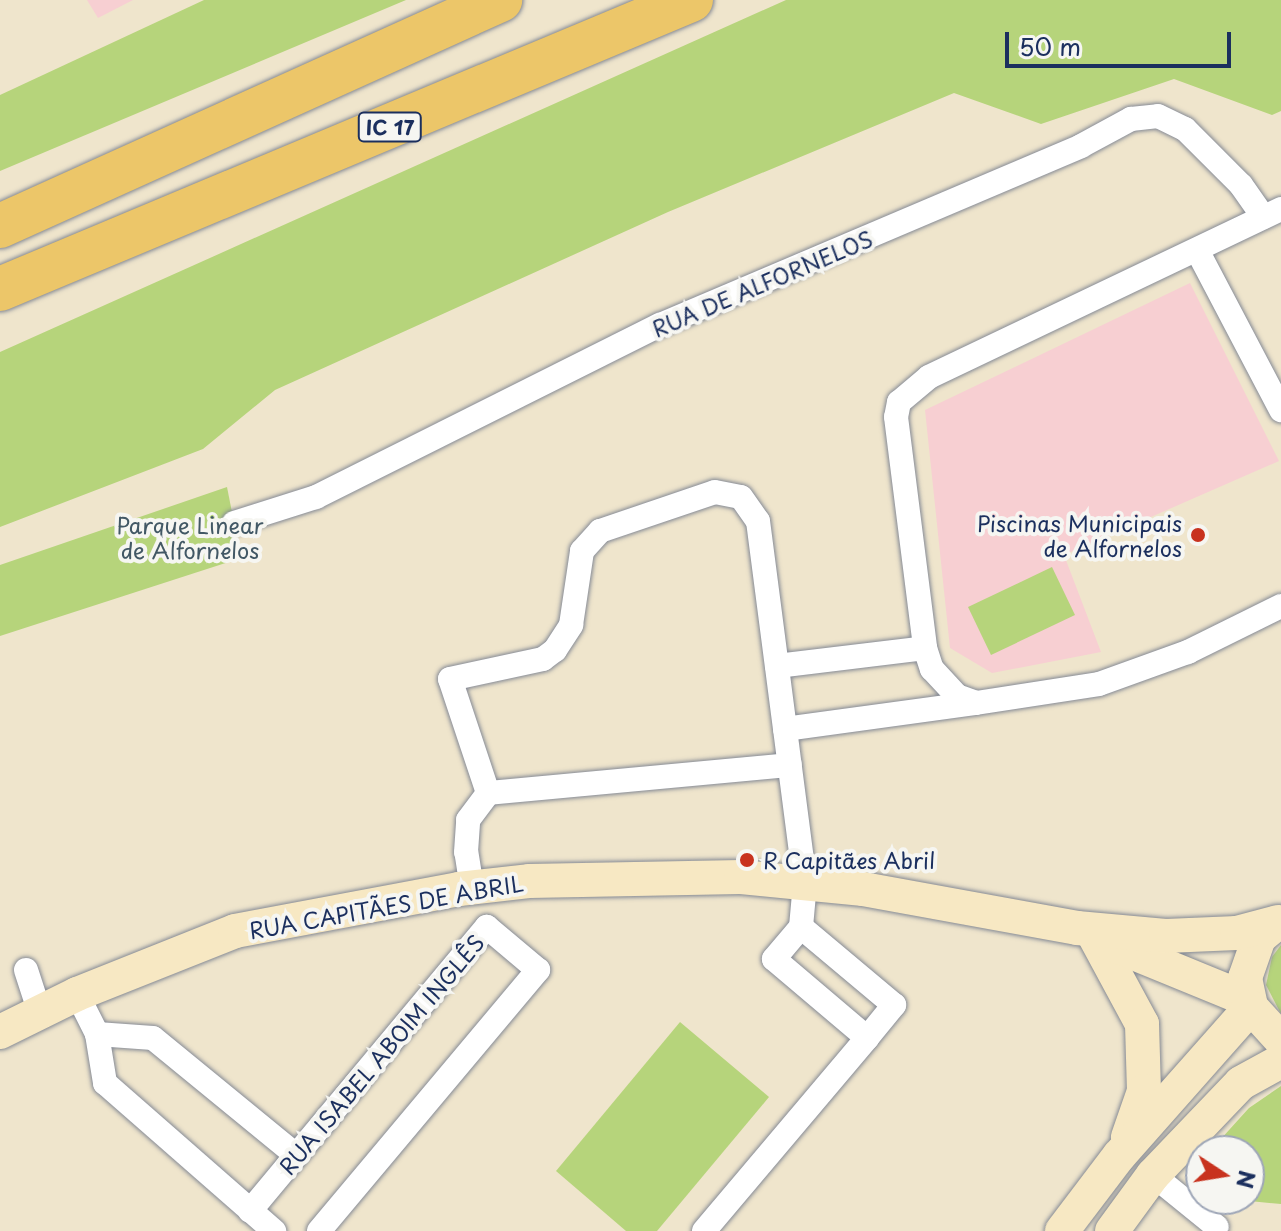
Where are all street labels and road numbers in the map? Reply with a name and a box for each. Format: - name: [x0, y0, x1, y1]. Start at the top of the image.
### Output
- road number: IC 17: [356, 111, 424, 143]
- street label: RUA DE ALFORNELOS: [645, 223, 879, 343]
- street label: RUA CAPITÃES DE ABRIL: [245, 869, 527, 943]
- street label: RUA ISABEL ABOIM INGLÊS: [272, 927, 490, 1181]

